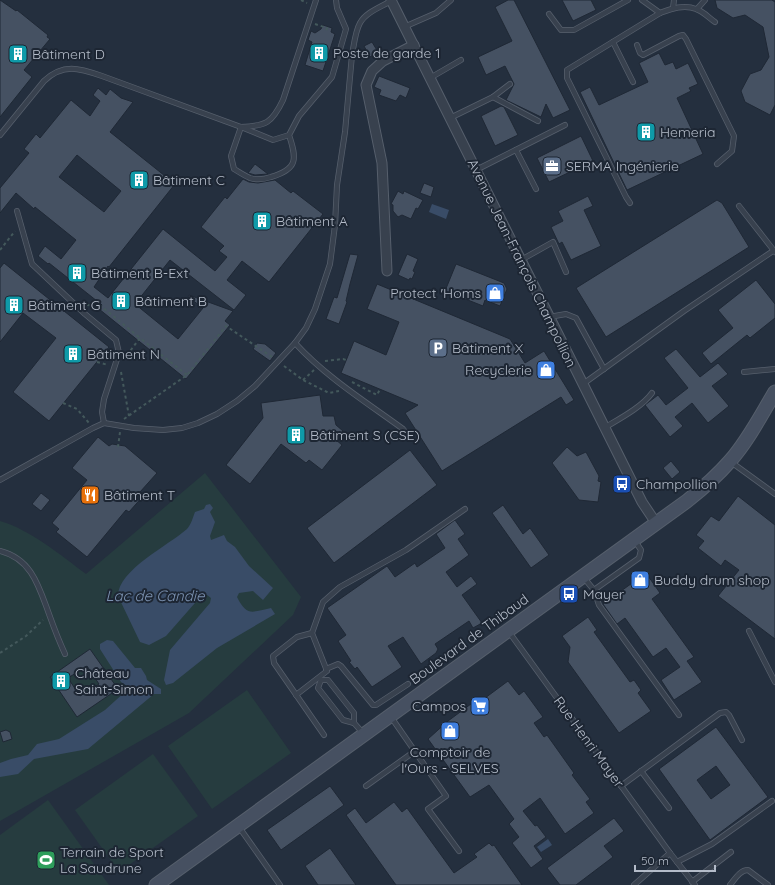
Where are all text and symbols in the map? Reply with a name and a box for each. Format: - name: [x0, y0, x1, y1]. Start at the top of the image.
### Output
- building icon: Poste de garde 1: [308, 42, 330, 64]
- building icon: Bâtiment D: [7, 43, 29, 65]
- place label: Poste de garde 1: [333, 44, 440, 62]
- place label: Bâtiment D: [32, 45, 105, 63]
- building icon: Hemeria: [635, 121, 657, 143]
- place label: Hemeria: [660, 123, 716, 141]
- office icon: SERMA Ingénierie: [541, 155, 563, 177]
- street label: Avenue Jean-François Champollion: [464, 156, 580, 370]
- place label: SERMA Ingénierie: [566, 157, 679, 175]
- building icon: Bâtiment C: [128, 169, 150, 191]
- place label: Bâtiment C: [153, 171, 225, 189]
- building icon: Bâtiment A: [251, 210, 273, 232]
- place label: Bâtiment A: [276, 212, 348, 230]
- building icon: Bâtiment B-Ext: [66, 262, 88, 284]
- place label: Bâtiment B-Ext: [91, 264, 189, 282]
- shop icon: Protect 'Homs: [484, 282, 506, 304]
- place label: Protect 'Homs: [390, 284, 481, 302]
- building icon: Bâtiment B: [110, 290, 132, 312]
- place label: Bâtiment B: [135, 292, 207, 310]
- building icon: Bâtiment G: [3, 294, 25, 316]
- place label: Bâtiment G: [28, 296, 100, 314]
- parking icon: Bâtiment X: [427, 337, 449, 359]
- place label: Bâtiment X: [452, 339, 524, 357]
- building icon: Bâtiment N: [62, 343, 84, 365]
- place label: Bâtiment N: [87, 345, 160, 363]
- shop icon: Recyclerie: [535, 359, 557, 381]
- place label: Recyclerie: [465, 361, 532, 379]
- building icon: Bâtiment S (CSE): [285, 424, 307, 446]
- place label: Bâtiment S (CSE): [310, 426, 420, 444]
- bus stop icon: Champollion: [611, 473, 633, 495]
- place label: Champollion: [636, 475, 717, 493]
- restaurant icon: Bâtiment T: [79, 484, 101, 506]
- place label: Bâtiment T: [104, 486, 175, 504]
- shop icon: Buddy drum shop: [629, 569, 651, 591]
- place label: Buddy drum shop: [654, 571, 770, 589]
- bus stop icon: Mayer: [558, 583, 580, 605]
- place label: Mayer: [583, 585, 625, 603]
- water label: Lac de Candie: [106, 586, 205, 605]
- street label: Boulevard de Thibaud: [406, 590, 532, 688]
- place label: Château Saint-Simon: [75, 664, 153, 698]
- building icon: Château Saint-Simon: [50, 670, 72, 692]
- street label: Rue Henri Mayer: [550, 693, 629, 792]
- supermarket icon: Campos: [469, 695, 491, 717]
- place label: Campos: [412, 697, 466, 715]
- shop icon: Comptoir de l'Ours - SELVES: [439, 720, 461, 742]
- place label: Comptoir de l'Ours - SELVES: [401, 743, 499, 777]
- place label: Terrain de Sport La Saudrune: [60, 843, 164, 877]
- scale bar: [635, 847, 715, 873]
- sports icon: Terrain de Sport La Saudrune: [35, 849, 57, 871]
- text: 50 m: [641, 853, 669, 868]

